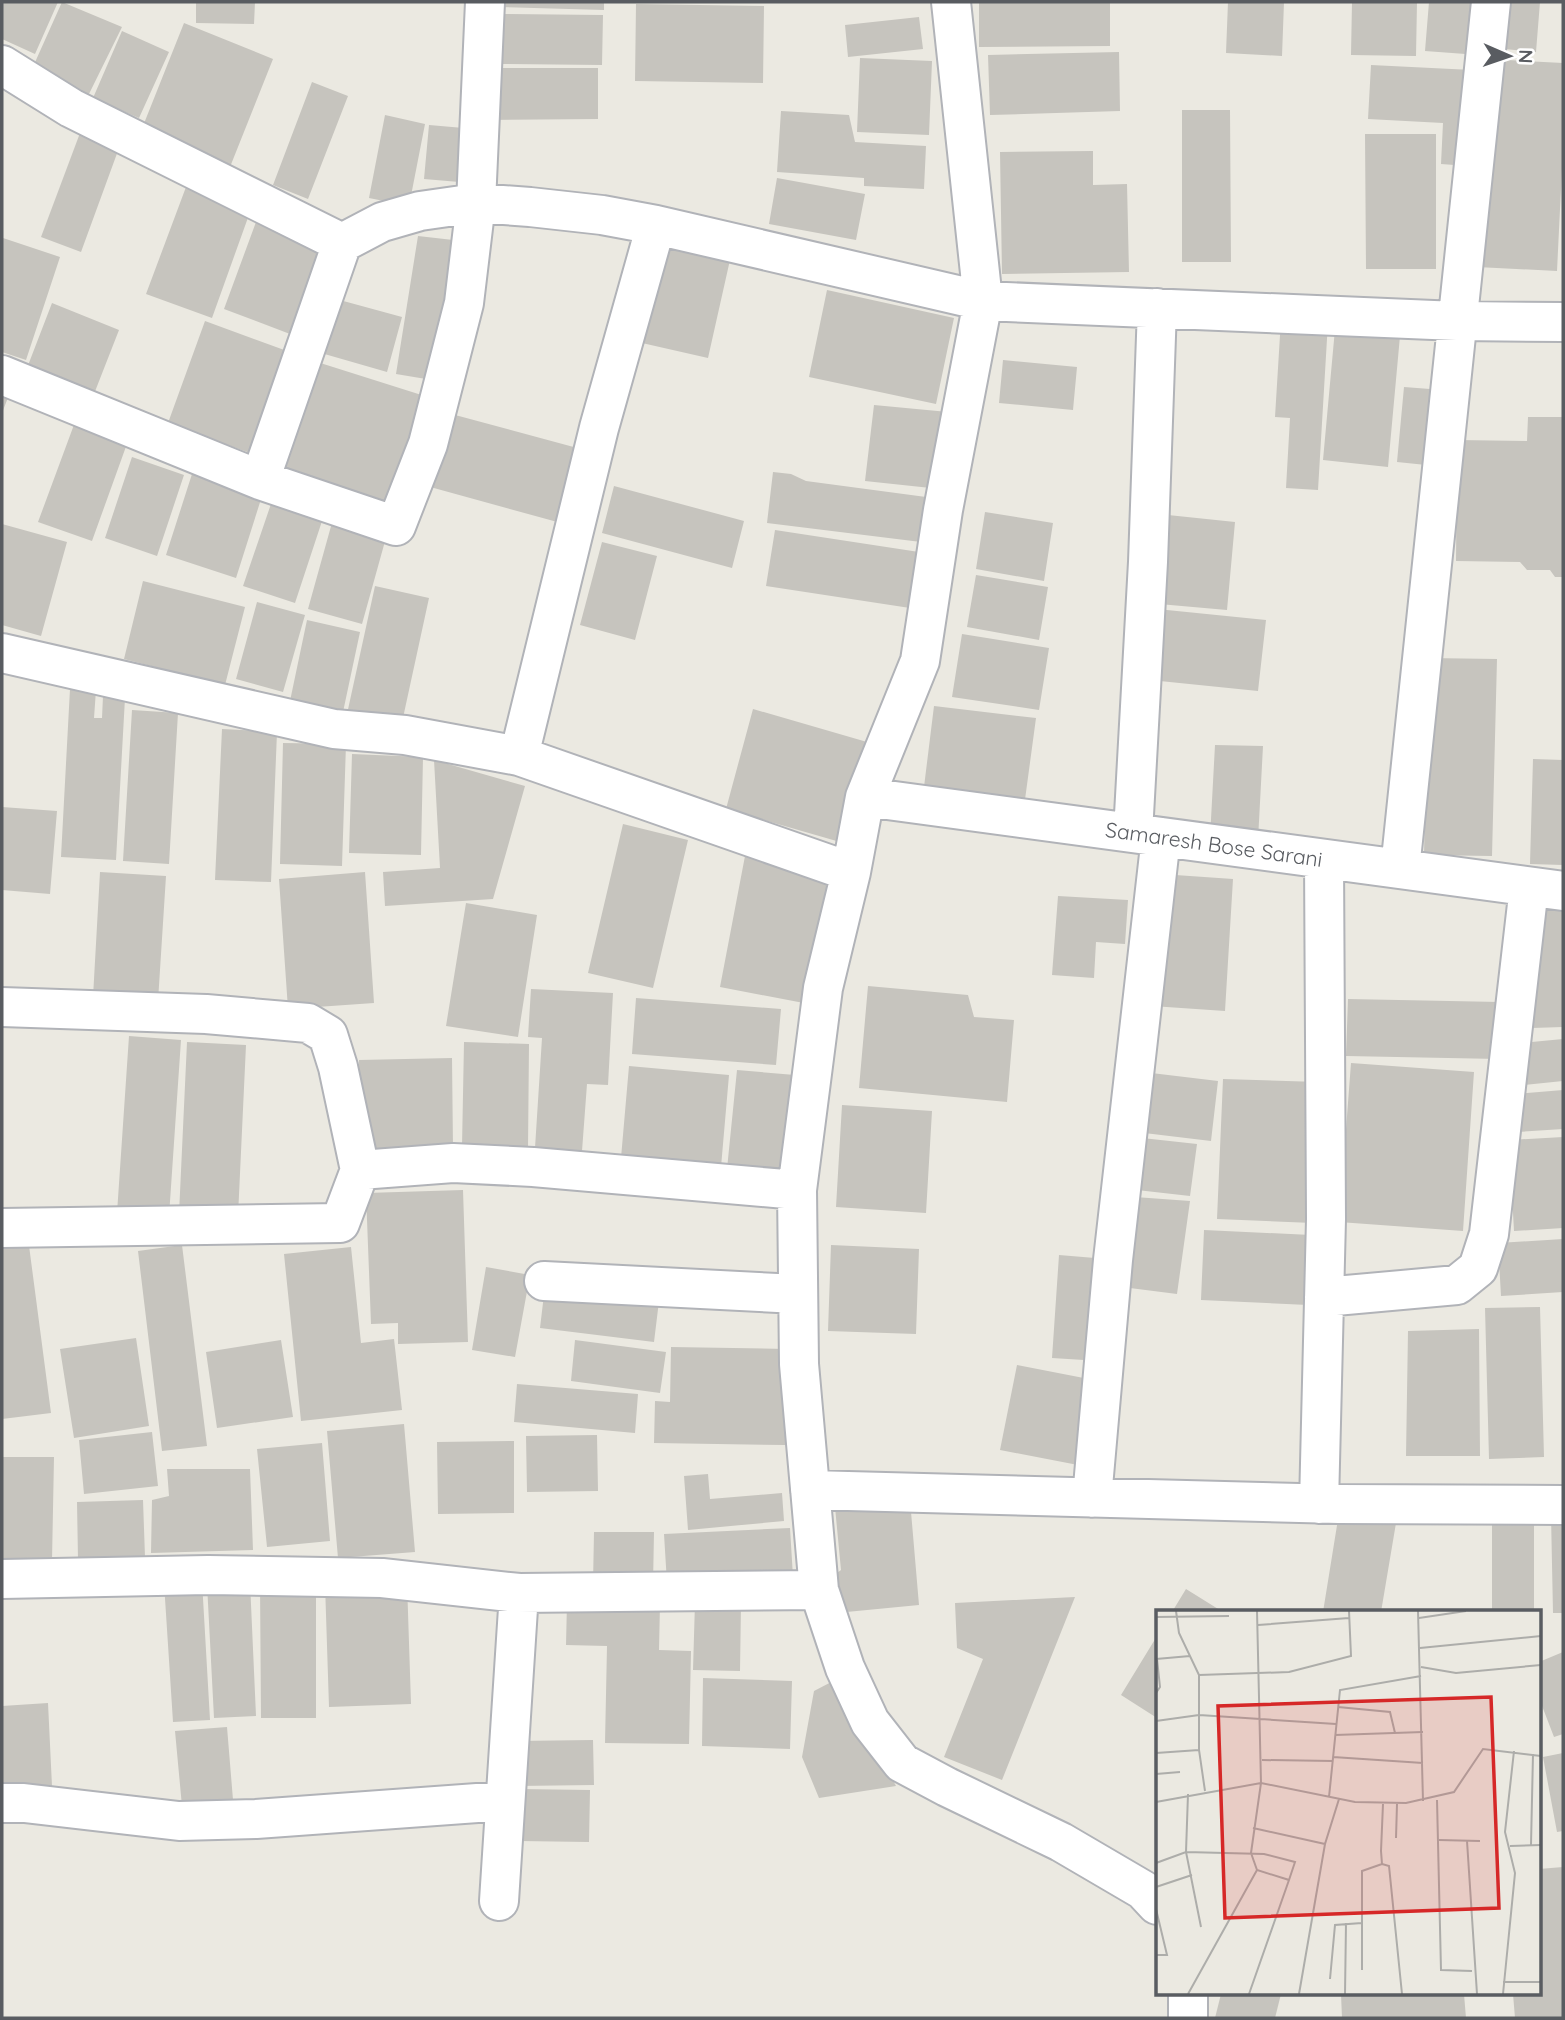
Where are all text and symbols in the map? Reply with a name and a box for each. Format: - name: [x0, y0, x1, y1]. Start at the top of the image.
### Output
- north arrow: [1474, 21, 1544, 91]
- text: N: [1514, 49, 1538, 64]
- street label: Samaresh Bose Sarani: [1104, 816, 1324, 872]
- inset map: [1156, 1610, 1540, 1996]

